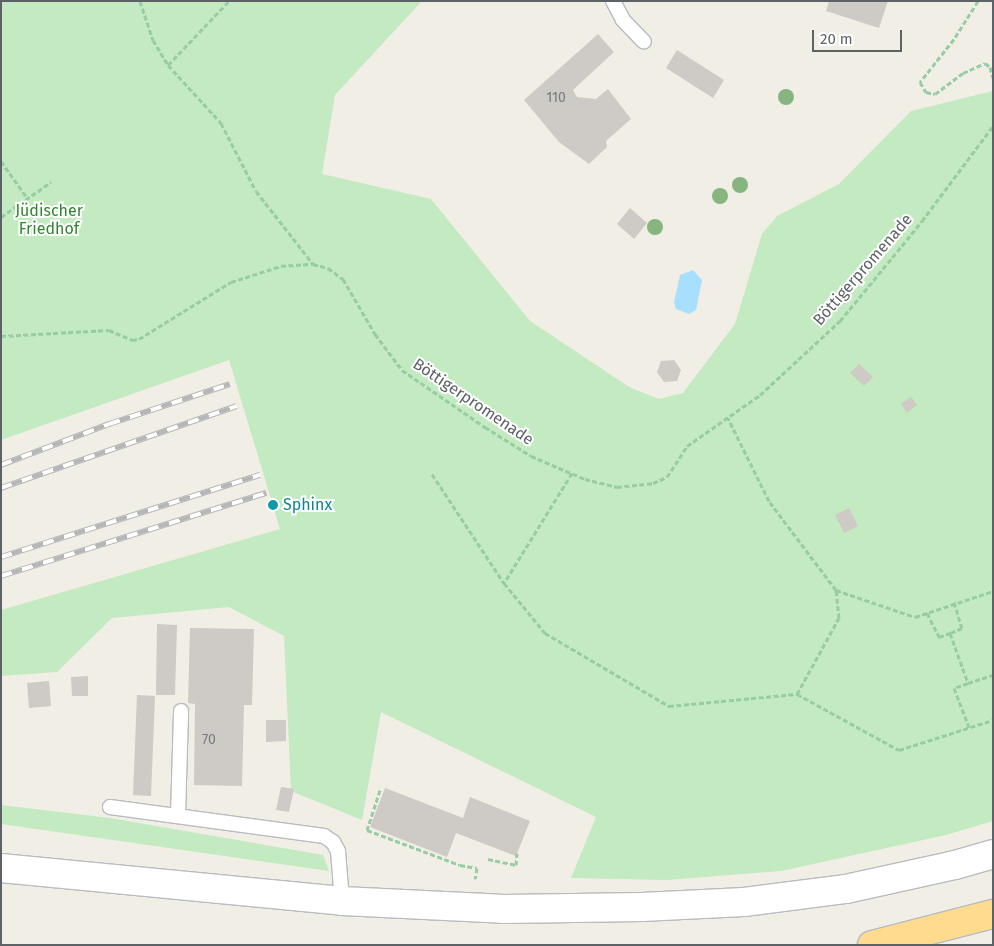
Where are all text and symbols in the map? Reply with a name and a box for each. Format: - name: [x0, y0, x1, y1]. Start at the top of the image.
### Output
- scale bar: [814, 20, 904, 52]
- text: 20 m: [820, 30, 853, 48]
- house number: 110: [546, 90, 566, 106]
- park label: Jüdischer Friedhof: [15, 201, 83, 239]
- street label: Böttigerpromenade: [809, 210, 917, 330]
- street label: Böttigerpromenade: [409, 354, 537, 450]
- place label: Sphinx: [283, 495, 332, 515]
- marker: Sphinx: [267, 499, 279, 511]
- house number: 70: [202, 732, 216, 748]

